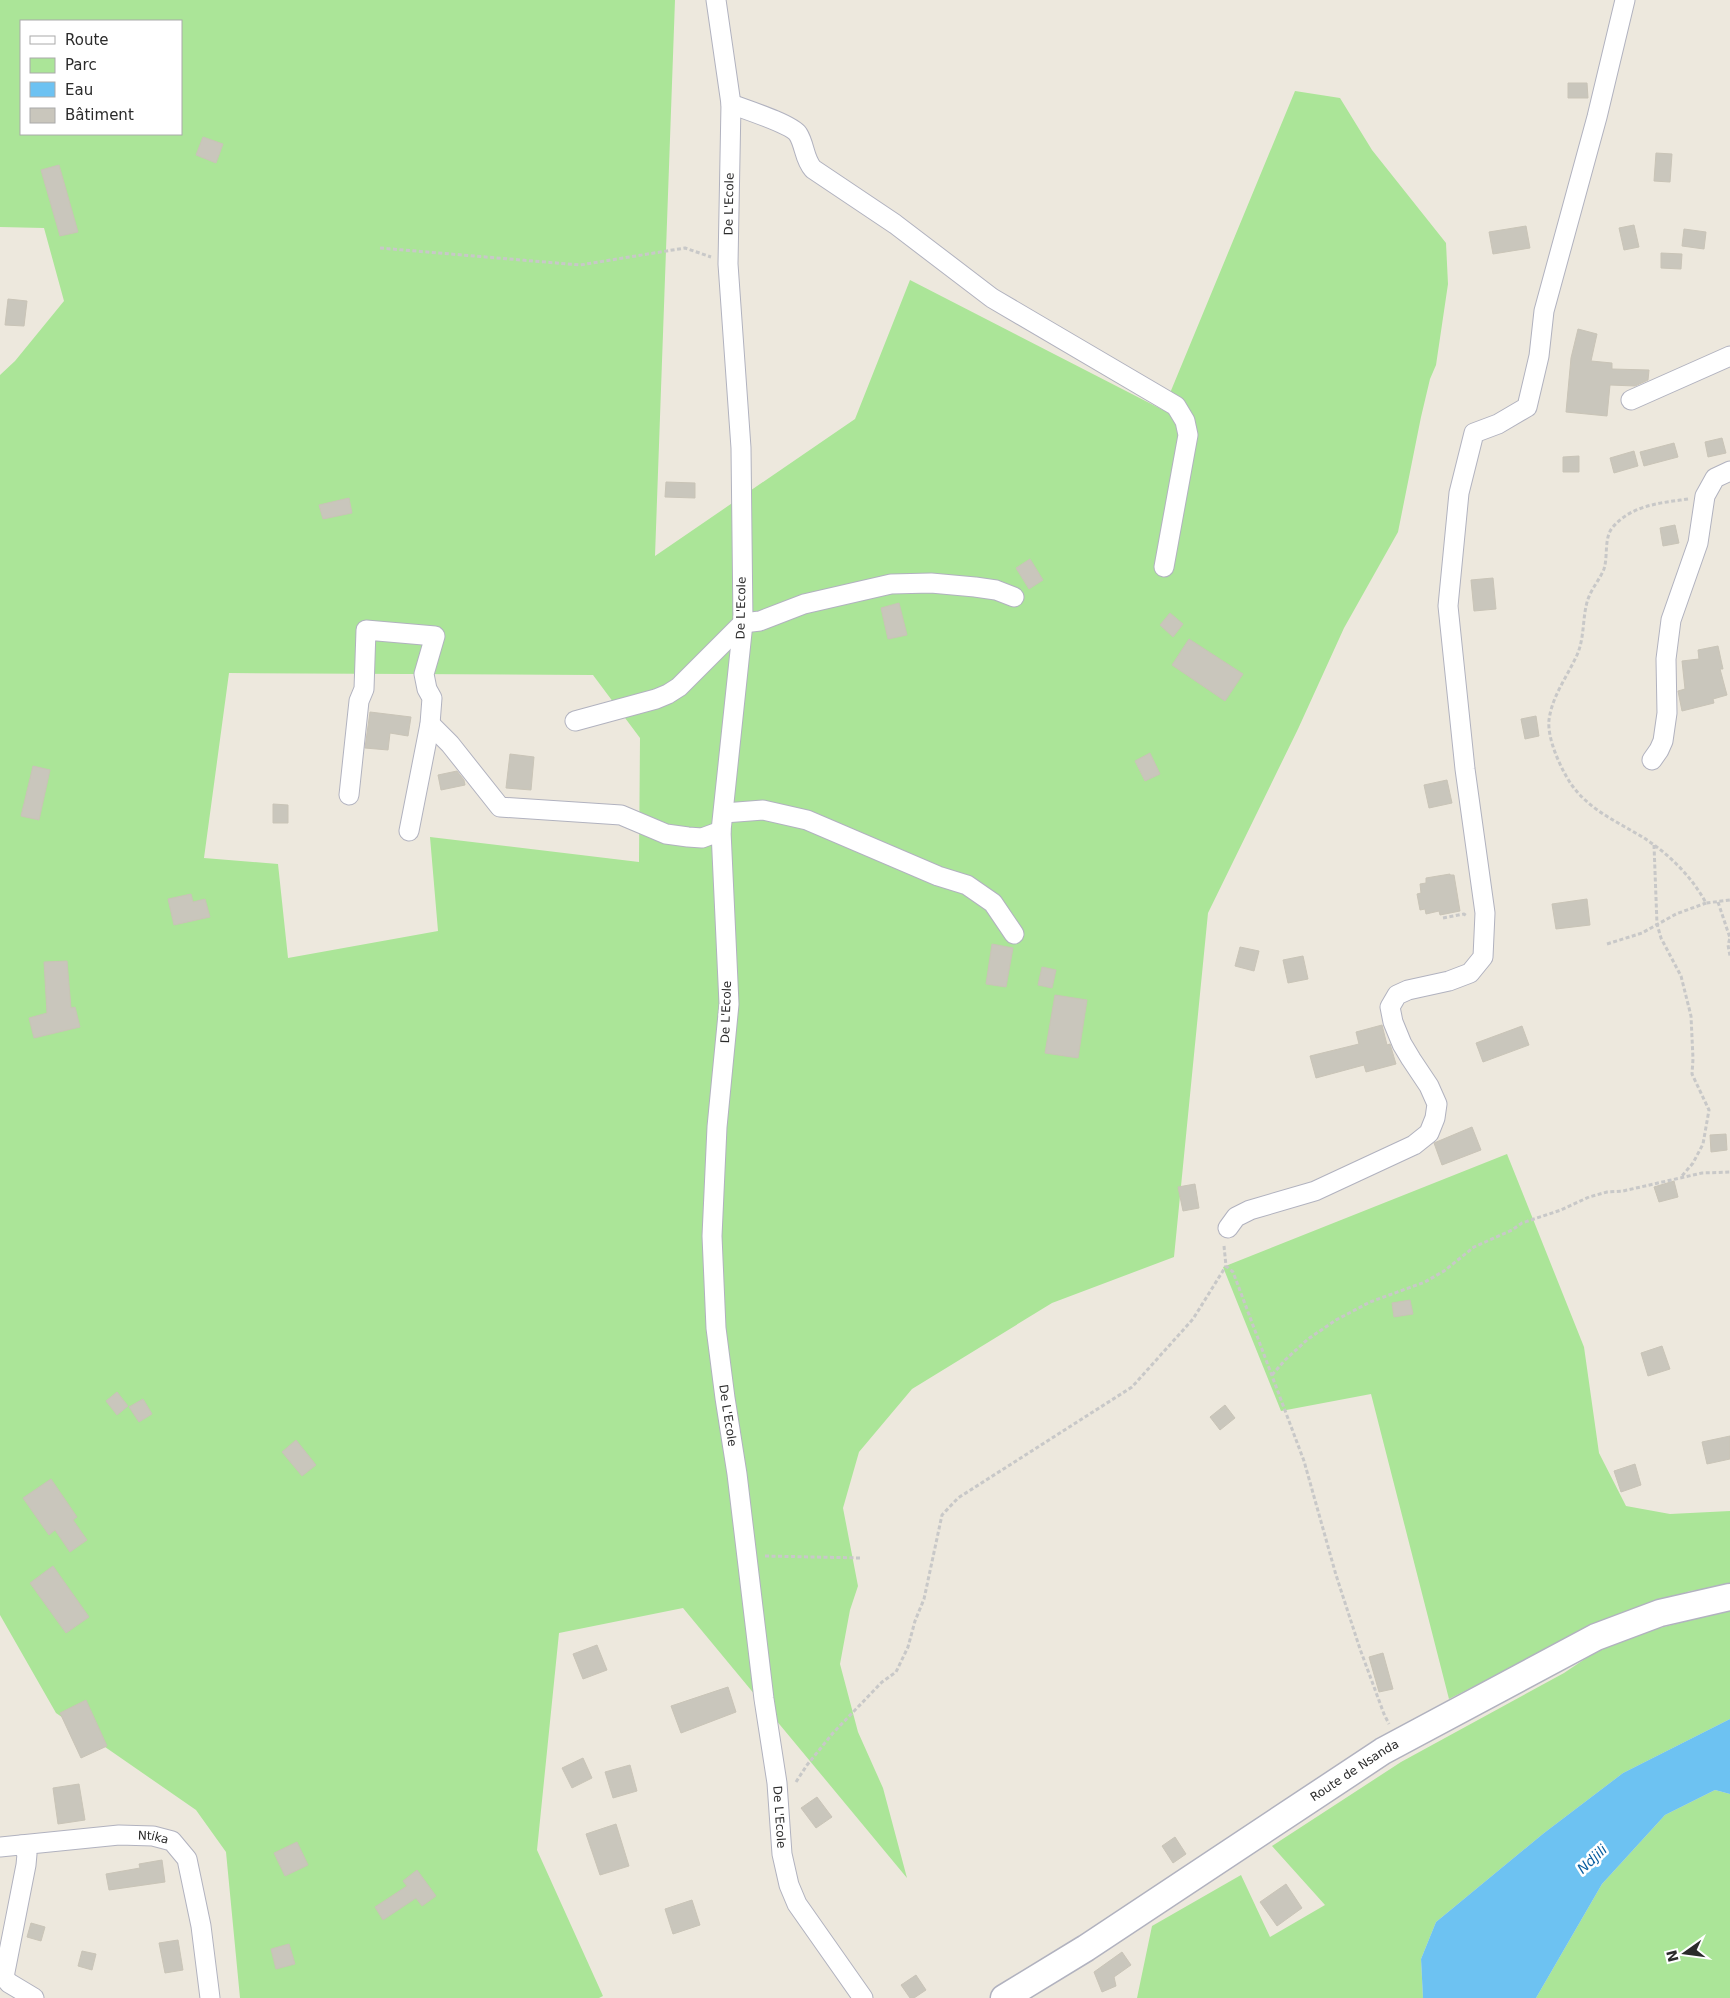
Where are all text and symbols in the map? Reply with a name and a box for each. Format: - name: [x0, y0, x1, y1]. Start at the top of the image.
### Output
- legend: [20, 20, 182, 135]
- text: Route: [65, 31, 109, 49]
- text: Parc: [65, 56, 97, 74]
- text: Eau: [65, 81, 93, 99]
- text: Bâtiment: [65, 106, 134, 124]
- street label: De L'Ecole: [721, 173, 737, 235]
- street label: De L'Ecole: [733, 577, 749, 639]
- street label: De L'Ecole: [718, 980, 734, 1044]
- street label: De L'Ecole: [716, 1384, 740, 1448]
- street label: Route de Nsanda: [1308, 1737, 1401, 1804]
- street label: De L'Ecole: [770, 1785, 789, 1849]
- street label: Ntika: [138, 1829, 170, 1847]
- water label: Ndjili: [1574, 1841, 1610, 1877]
- north arrow: [1660, 1928, 1710, 1978]
- text: N: [1663, 1949, 1682, 1964]

